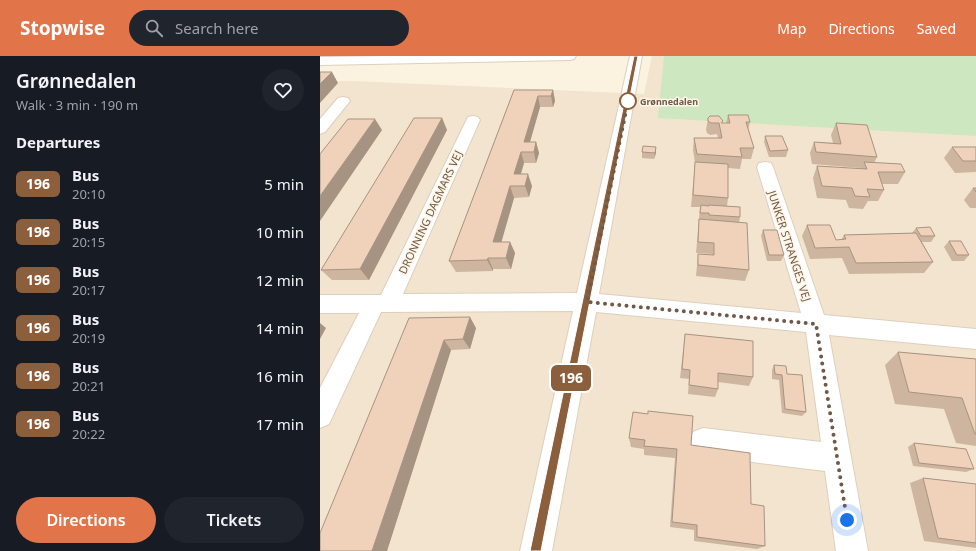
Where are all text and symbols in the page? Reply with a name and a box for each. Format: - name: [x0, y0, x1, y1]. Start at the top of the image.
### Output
- search box: [129, 10, 409, 46]
- text: Stopwise: [20, 15, 105, 41]
- icon: search: [143, 17, 165, 39]
- text: Search here: [175, 18, 259, 38]
- text: Map: [777, 19, 806, 38]
- text: Directions: [828, 19, 895, 38]
- text: Saved: [917, 19, 956, 38]
- text: Grønnedalen: [16, 68, 136, 94]
- button: heart: [262, 69, 304, 111]
- marker: Grønnedalen: [619, 92, 637, 110]
- place label: Grønnedalen: [640, 95, 698, 108]
- text: Walk · 3 min · 190 m: [16, 96, 138, 114]
- text: Departures: [16, 132, 100, 152]
- street label: DRONNING DAGMARS VEJ: [395, 148, 465, 276]
- text: Bus: [72, 165, 99, 185]
- text: 196: [26, 174, 50, 193]
- text: 5 min: [264, 174, 304, 194]
- text: 20:10: [72, 185, 105, 203]
- street label: JUNKER STRANGES VEJ: [765, 188, 815, 303]
- text: Bus: [72, 213, 99, 233]
- text: 196: [26, 222, 50, 241]
- text: 10 min: [256, 222, 304, 242]
- text: 20:15: [72, 233, 105, 251]
- text: Bus: [72, 261, 99, 281]
- text: 196: [26, 270, 50, 289]
- text: 12 min: [256, 270, 304, 290]
- text: 20:17: [72, 281, 105, 299]
- text: Bus: [72, 309, 99, 329]
- text: 196: [26, 318, 50, 337]
- text: 14 min: [256, 318, 304, 338]
- text: 20:19: [72, 329, 105, 347]
- text: Bus: [72, 357, 99, 377]
- line badge: 196: [548, 365, 594, 391]
- text: 196: [26, 366, 50, 385]
- text: 16 min: [256, 366, 304, 386]
- text: 196: [559, 368, 583, 387]
- text: 20:21: [72, 377, 105, 395]
- text: Bus: [72, 405, 99, 425]
- text: 196: [26, 414, 50, 433]
- text: 17 min: [256, 414, 304, 434]
- text: 20:22: [72, 425, 105, 443]
- button: Directions: [16, 497, 156, 543]
- button: Tickets: [164, 497, 304, 543]
- your location: [837, 510, 857, 530]

